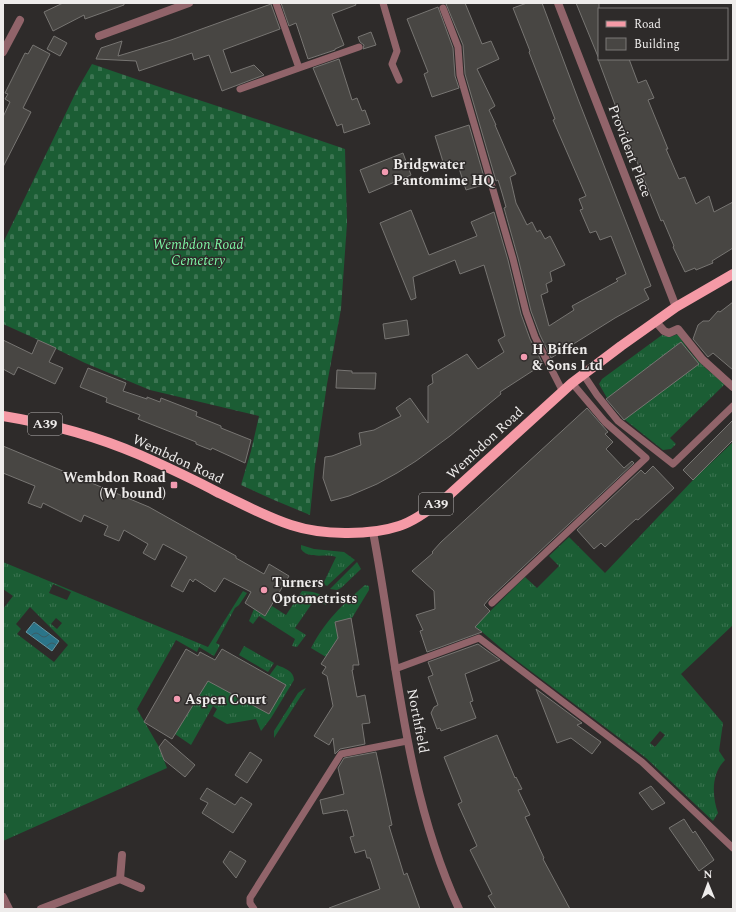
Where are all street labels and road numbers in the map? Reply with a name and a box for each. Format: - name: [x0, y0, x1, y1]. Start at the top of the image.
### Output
- street label: Provident Place: [603, 102, 657, 201]
- street label: Wembdon Road: [442, 402, 528, 484]
- road number: A39: [28, 413, 62, 435]
- street label: Wembdon Road: [129, 429, 227, 489]
- road number: A39: [419, 493, 453, 515]
- street label: Northfield: [401, 687, 435, 755]

